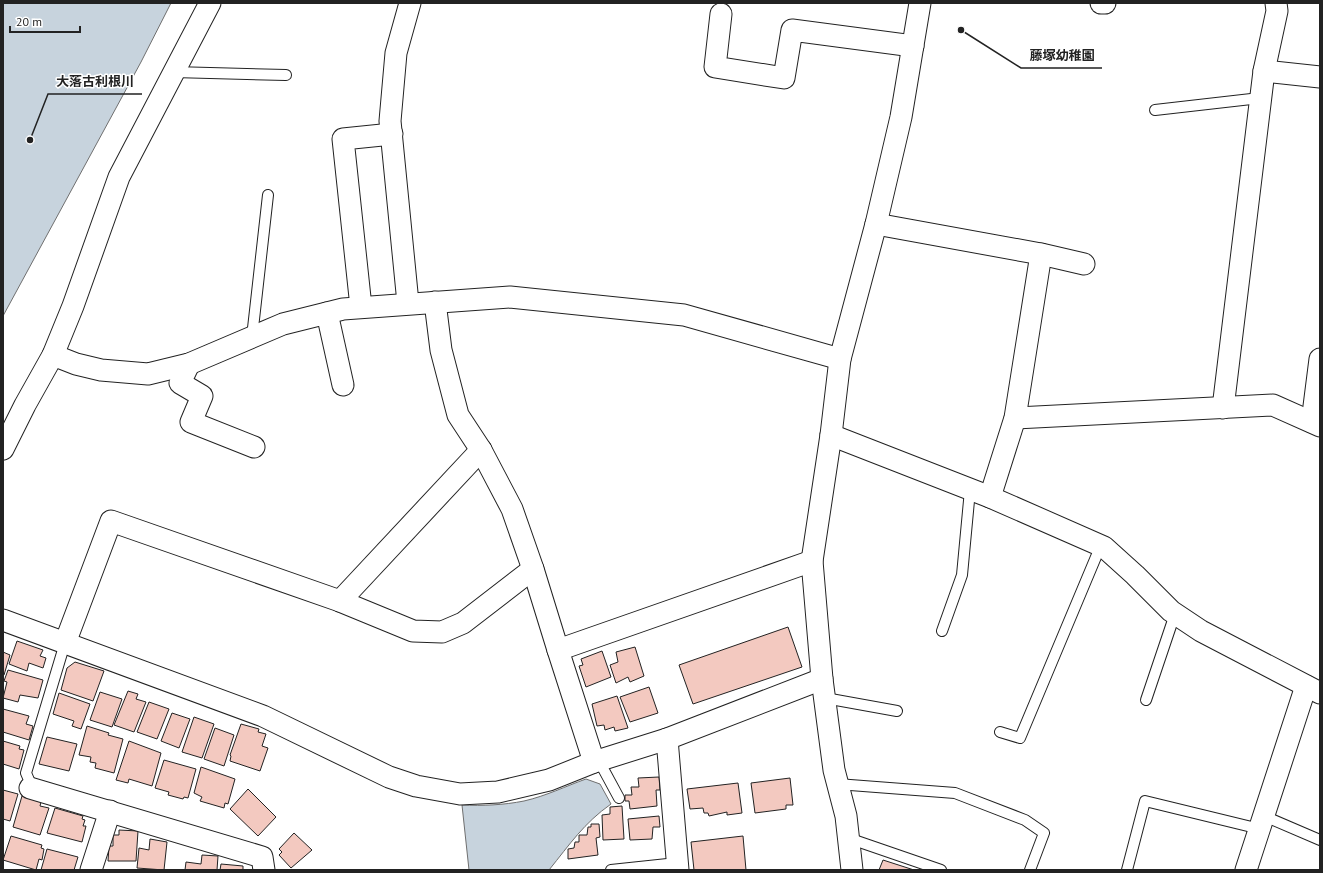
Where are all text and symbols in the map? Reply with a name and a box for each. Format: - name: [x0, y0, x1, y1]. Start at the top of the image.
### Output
- scale bar: [10, 8, 80, 34]
- text: 20 m: [16, 14, 42, 29]
- callout: 藤塚幼稚園: [1021, 43, 1102, 68]
- text: 藤塚幼稚園: [1029, 47, 1095, 64]
- callout: 大落古利根川: [48, 69, 142, 94]
- text: 大落古利根川: [56, 73, 134, 90]

